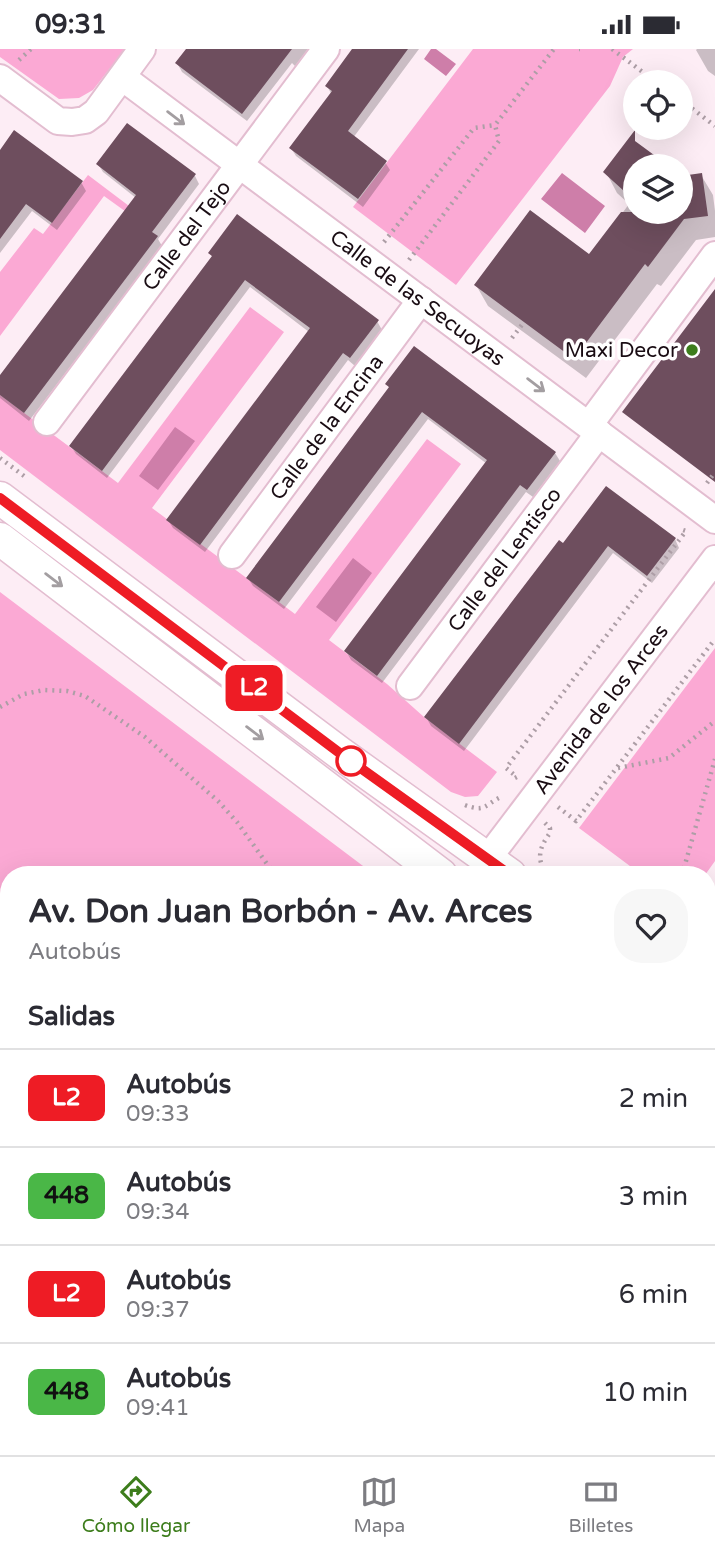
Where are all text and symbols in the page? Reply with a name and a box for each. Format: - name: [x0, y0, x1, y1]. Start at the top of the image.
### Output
- text: 09:31: [35, 9, 107, 40]
- map controls: [623, 70, 693, 224]
- button: locate: [623, 70, 693, 140]
- one-way arrow: [167, 110, 185, 125]
- button: layers: [623, 154, 693, 224]
- street label: Calle del Tejo: [138, 176, 236, 296]
- street label: Calle de las Secuoyas: [325, 225, 510, 372]
- place label: Maxi Decor: [565, 338, 678, 363]
- marker: Maxi Decor: [684, 342, 700, 358]
- street label: Calle de la Encina: [265, 350, 389, 505]
- one-way arrow: [526, 378, 545, 393]
- street label: Calle del Lentisco: [443, 483, 567, 637]
- one-way arrow: [45, 572, 64, 587]
- street label: Avenida de los Arces: [529, 619, 674, 799]
- line badge: L2: [222, 665, 286, 711]
- text: L2: [240, 673, 268, 702]
- one-way arrow: [245, 725, 263, 740]
- unlabelled marker: [336, 746, 366, 776]
- button: heart: [614, 889, 688, 963]
- text: Av. Don Juan Borbón - Av. Arces: [28, 892, 533, 931]
- text: Autobús: [28, 938, 121, 966]
- text: Salidas: [28, 1001, 115, 1032]
- text: Autobús: [126, 1069, 231, 1100]
- text: L2: [52, 1083, 81, 1112]
- text: 2 min: [619, 1083, 688, 1114]
- text: 09:33: [126, 1100, 190, 1128]
- text: Autobús: [126, 1167, 231, 1198]
- text: 448: [44, 1181, 89, 1210]
- text: 3 min: [619, 1181, 688, 1212]
- text: 09:34: [126, 1198, 190, 1226]
- text: Autobús: [126, 1265, 231, 1296]
- text: L2: [52, 1279, 81, 1308]
- text: 6 min: [619, 1279, 688, 1310]
- text: 09:37: [126, 1296, 190, 1324]
- text: Autobús: [126, 1363, 231, 1394]
- text: 448: [44, 1377, 89, 1406]
- text: 10 min: [602, 1377, 688, 1408]
- text: 09:41: [126, 1394, 190, 1422]
- tab: Cómo llegar: [82, 1473, 190, 1537]
- tab: Mapa: [353, 1473, 405, 1537]
- tab: Billetes: [568, 1473, 633, 1537]

